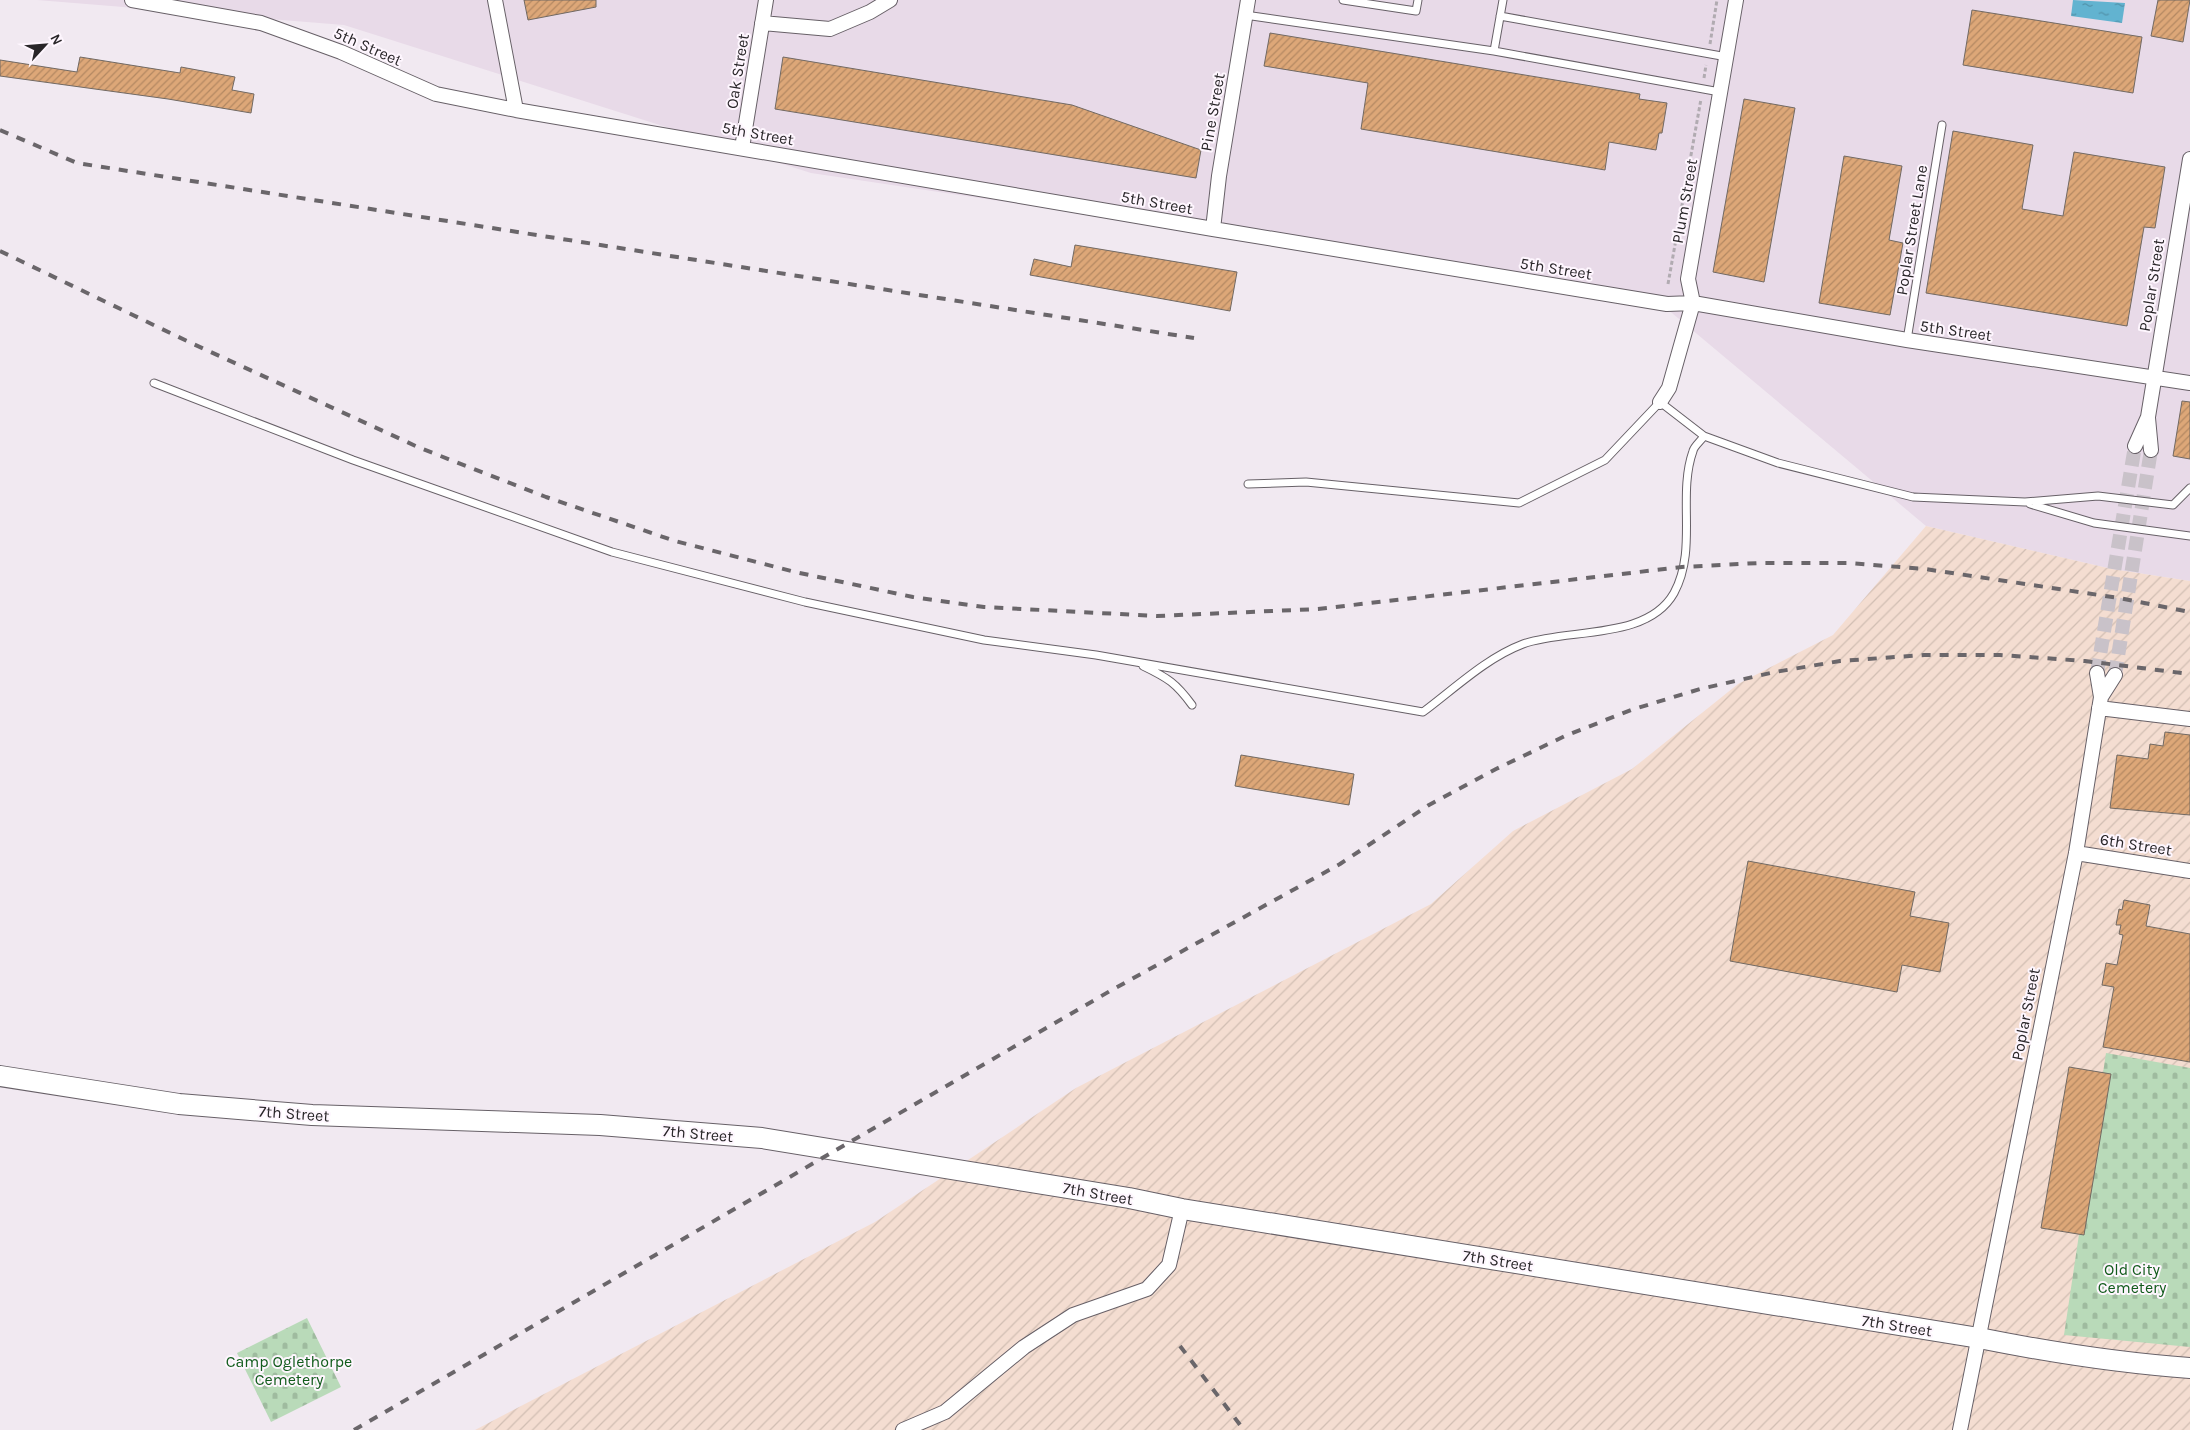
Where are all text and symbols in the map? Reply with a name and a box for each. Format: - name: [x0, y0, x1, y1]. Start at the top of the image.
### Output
- north arrow: [20, 20, 70, 70]
- street label: 5th Street: [331, 23, 405, 70]
- text: N: [46, 31, 66, 48]
- street label: Oak Street: [722, 32, 753, 110]
- street label: Pine Street: [1196, 71, 1229, 153]
- street label: 5th Street: [721, 118, 795, 149]
- street label: Plum Street: [1668, 157, 1701, 245]
- street label: Poplar Street Lane: [1892, 164, 1931, 297]
- street label: 5th Street: [1120, 187, 1194, 218]
- street label: Poplar Street: [2135, 237, 2168, 333]
- street label: 5th Street: [1519, 253, 1593, 284]
- street label: 5th Street: [1919, 316, 1993, 345]
- street label: 6th Street: [2099, 829, 2173, 860]
- street label: Poplar Street: [2007, 966, 2044, 1062]
- street label: 7th Street: [258, 1102, 330, 1125]
- street label: 7th Street: [662, 1121, 734, 1146]
- street label: 7th Street: [1061, 1178, 1134, 1209]
- street label: 7th Street: [1461, 1246, 1534, 1275]
- park label: Old City Cemetery: [2098, 1260, 2167, 1297]
- street label: 7th Street: [1860, 1311, 1933, 1340]
- park label: Camp Oglethorpe Cemetery: [226, 1352, 352, 1389]

